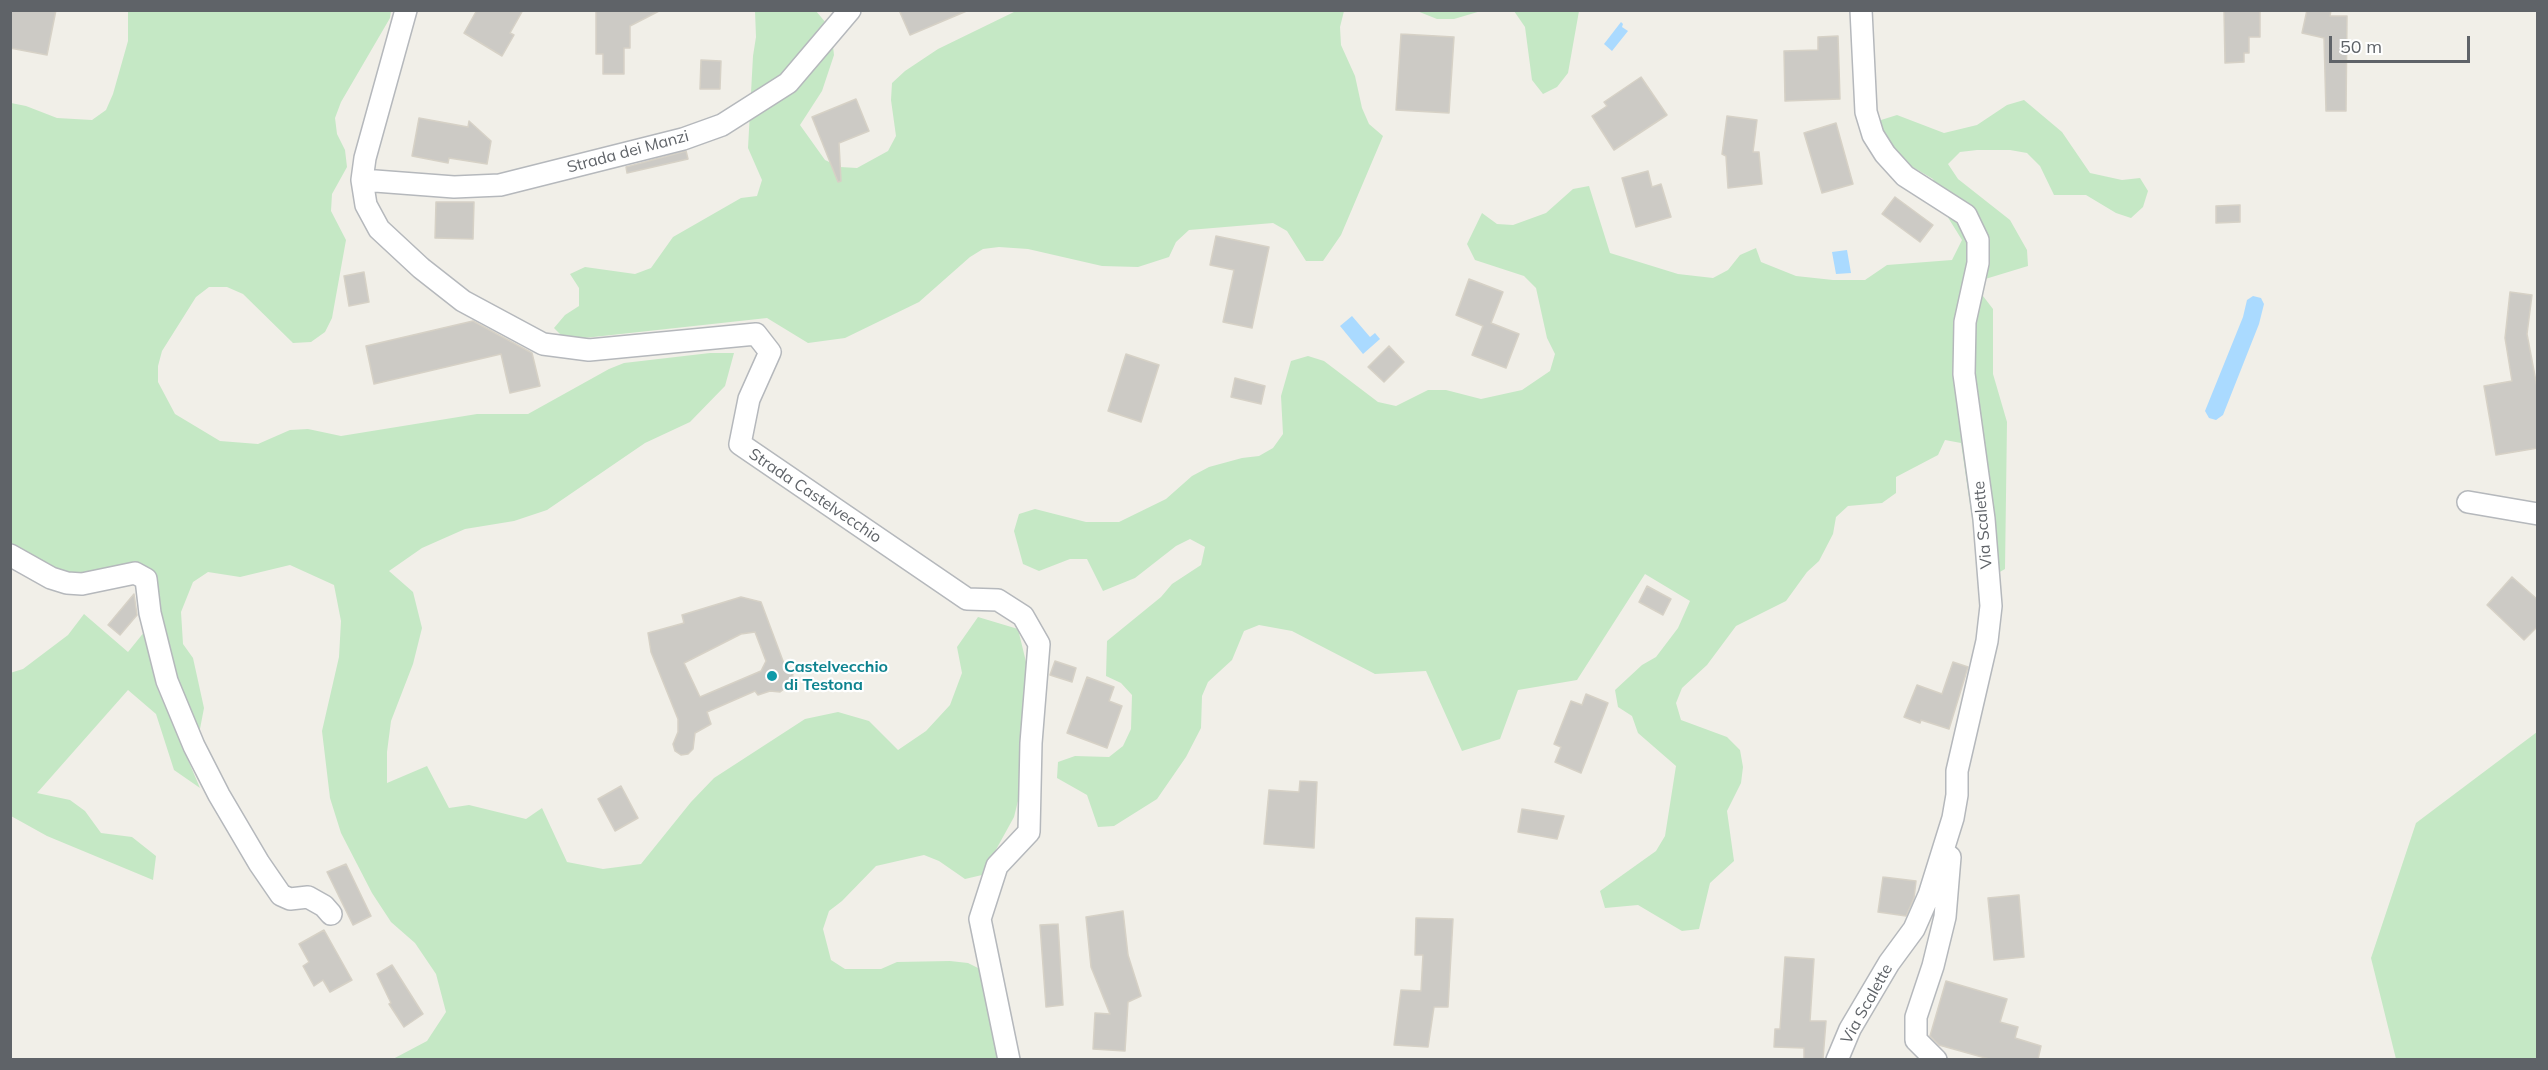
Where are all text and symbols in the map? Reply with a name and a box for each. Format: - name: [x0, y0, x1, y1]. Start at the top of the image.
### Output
- scale bar: [2332, 24, 2473, 62]
- text: 50 m: [2340, 35, 2382, 58]
- street label: Strada dei Manzi: [565, 127, 691, 177]
- street label: Strada Castelvecchio: [745, 445, 885, 547]
- street label: Via Scalette: [1970, 480, 1996, 570]
- place label: Castelvecchio di Testona: [784, 657, 888, 695]
- marker: Castelvecchio di Testona: [765, 669, 779, 683]
- street label: Via Scalette: [1837, 961, 1897, 1047]

